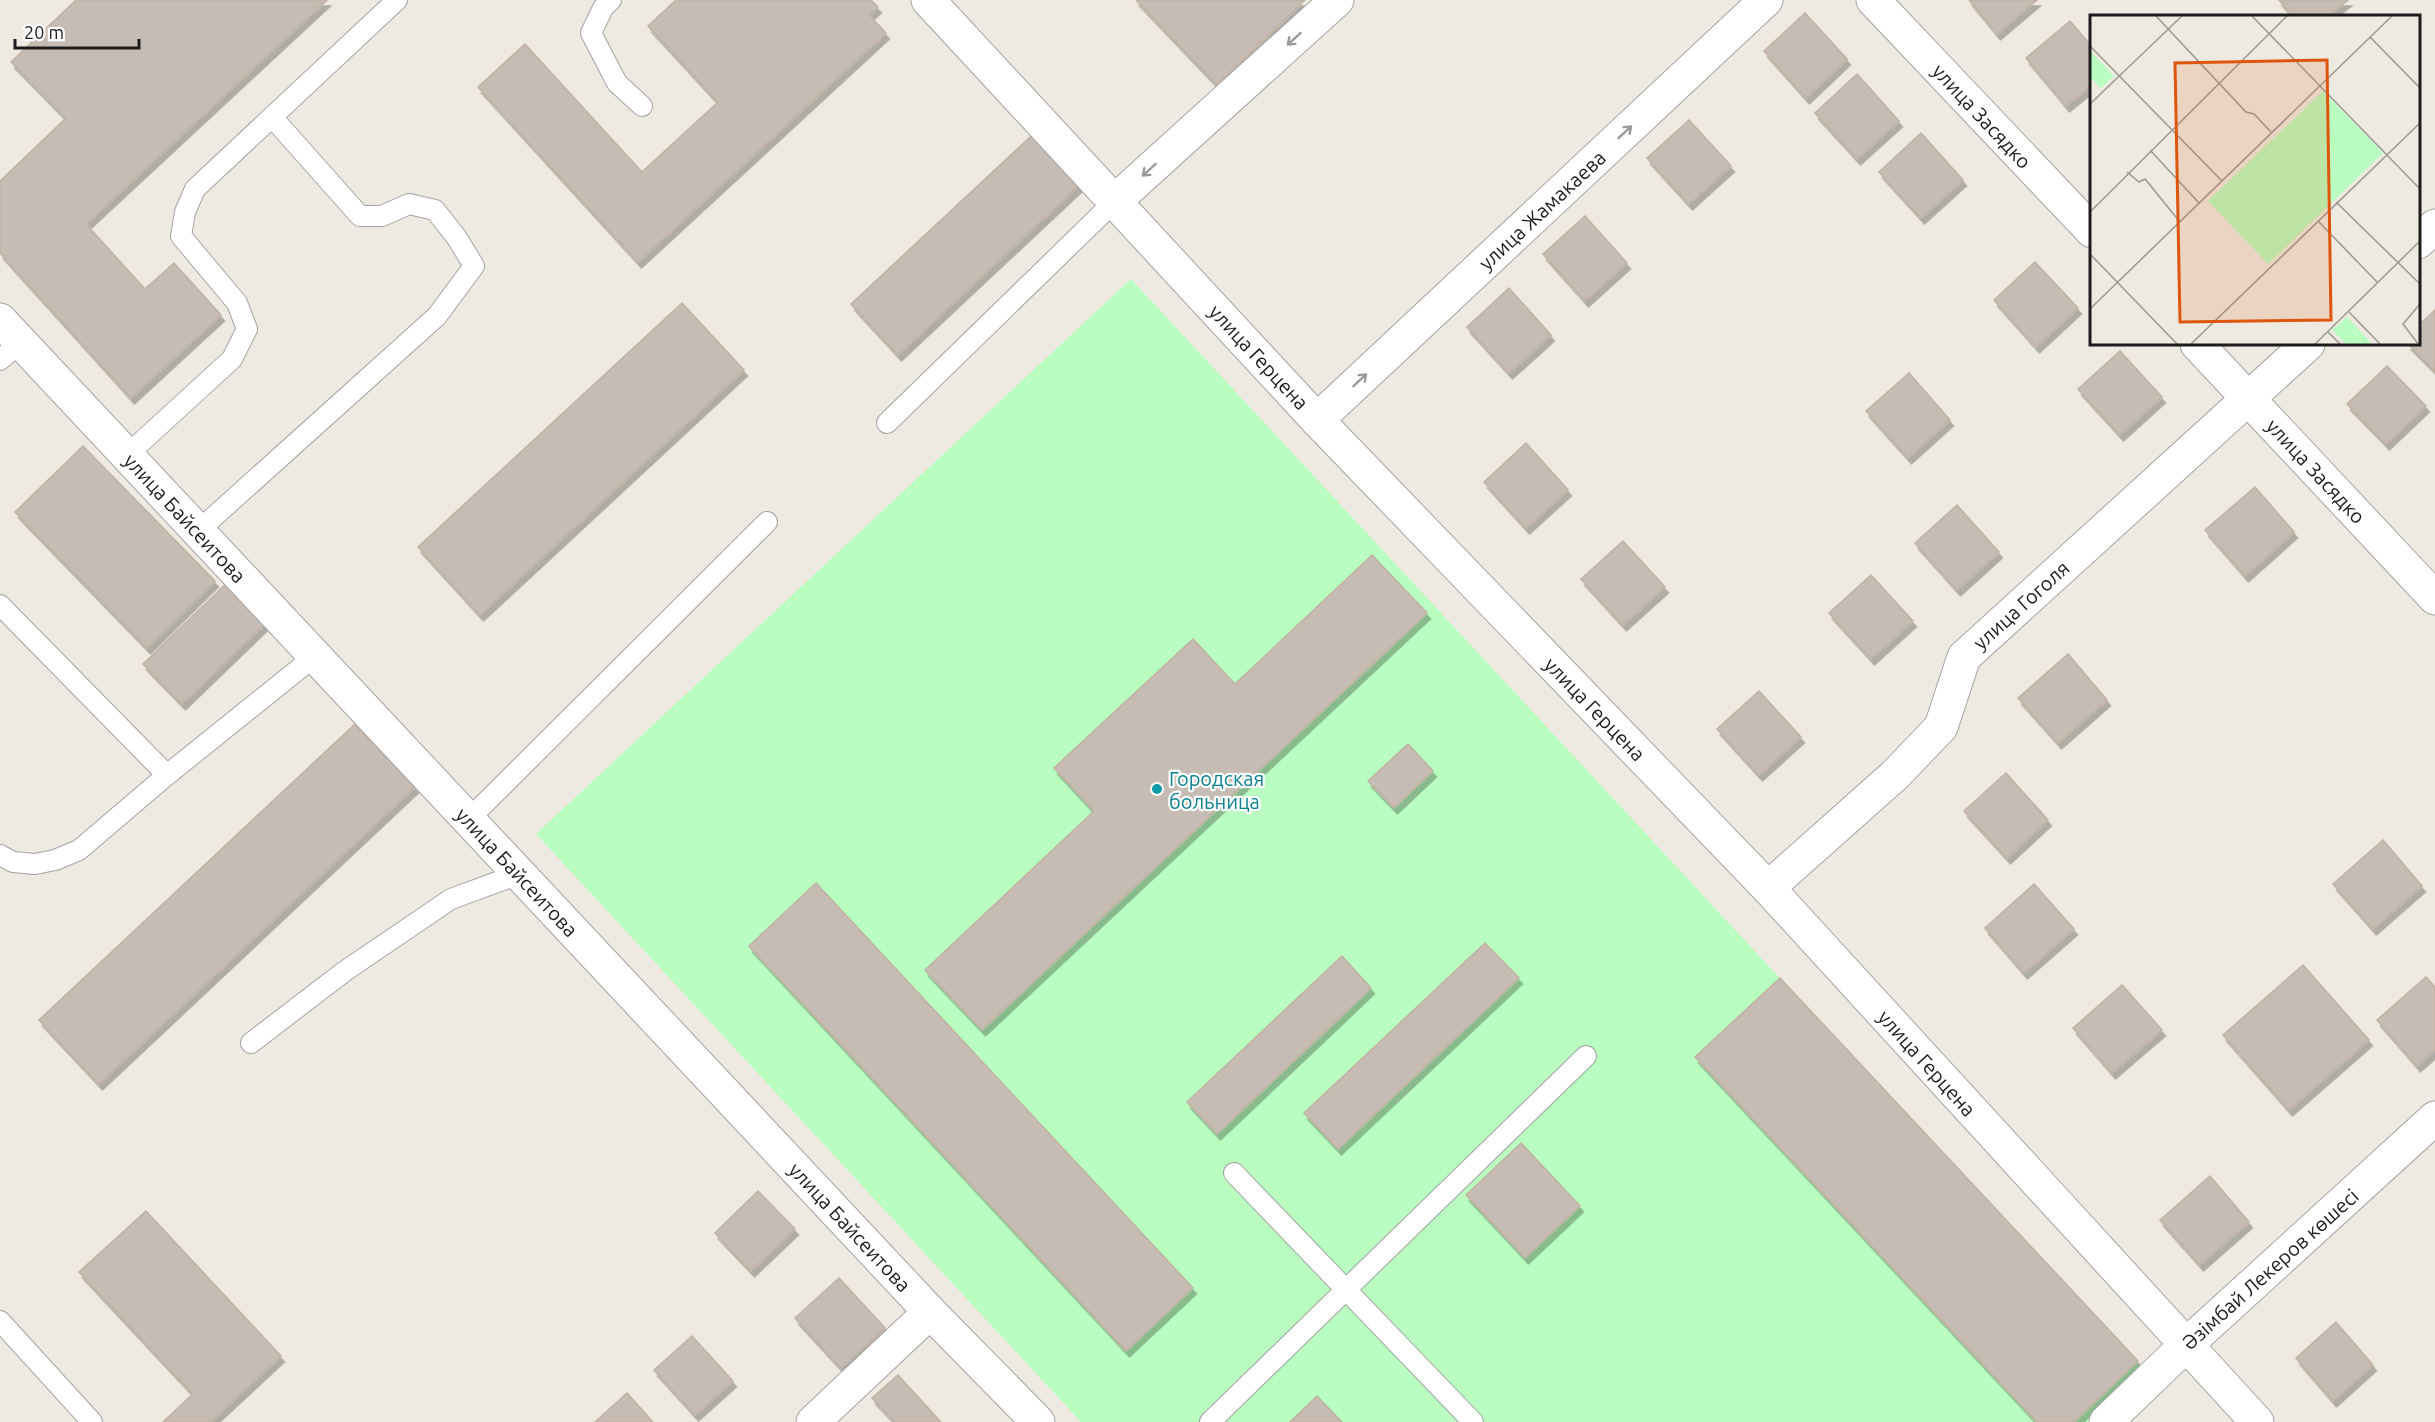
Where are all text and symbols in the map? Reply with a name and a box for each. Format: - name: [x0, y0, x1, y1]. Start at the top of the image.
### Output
- scale bar: [15, 12, 140, 50]
- inset map: [2090, 15, 2420, 345]
- text: 20 m: [24, 22, 64, 42]
- one-way arrow: [1286, 32, 1301, 46]
- street label: улица Засядко: [1928, 59, 2036, 173]
- one-way arrow: [1617, 125, 1632, 139]
- street label: улица Жамакаева: [1474, 145, 1610, 275]
- one-way arrow: [1142, 163, 1157, 177]
- street label: улица Герцена: [1205, 300, 1313, 414]
- one-way arrow: [1352, 374, 1367, 388]
- street label: улица Засядко: [2262, 414, 2370, 528]
- street label: улица Байсеитова: [119, 449, 251, 587]
- street label: улица Гоголя: [1968, 556, 2074, 654]
- street label: улица Герцена: [1540, 653, 1650, 765]
- place label: Городская больница: [1169, 767, 1264, 813]
- marker: Городская больница: [1150, 782, 1164, 796]
- street label: улица Байсеитова: [451, 803, 583, 941]
- street label: улица Герцена: [1873, 1005, 1981, 1121]
- street label: улица Байсеитова: [784, 1158, 916, 1296]
- street label: Әзімбай Лекеров көшесі: [2177, 1184, 2363, 1354]

